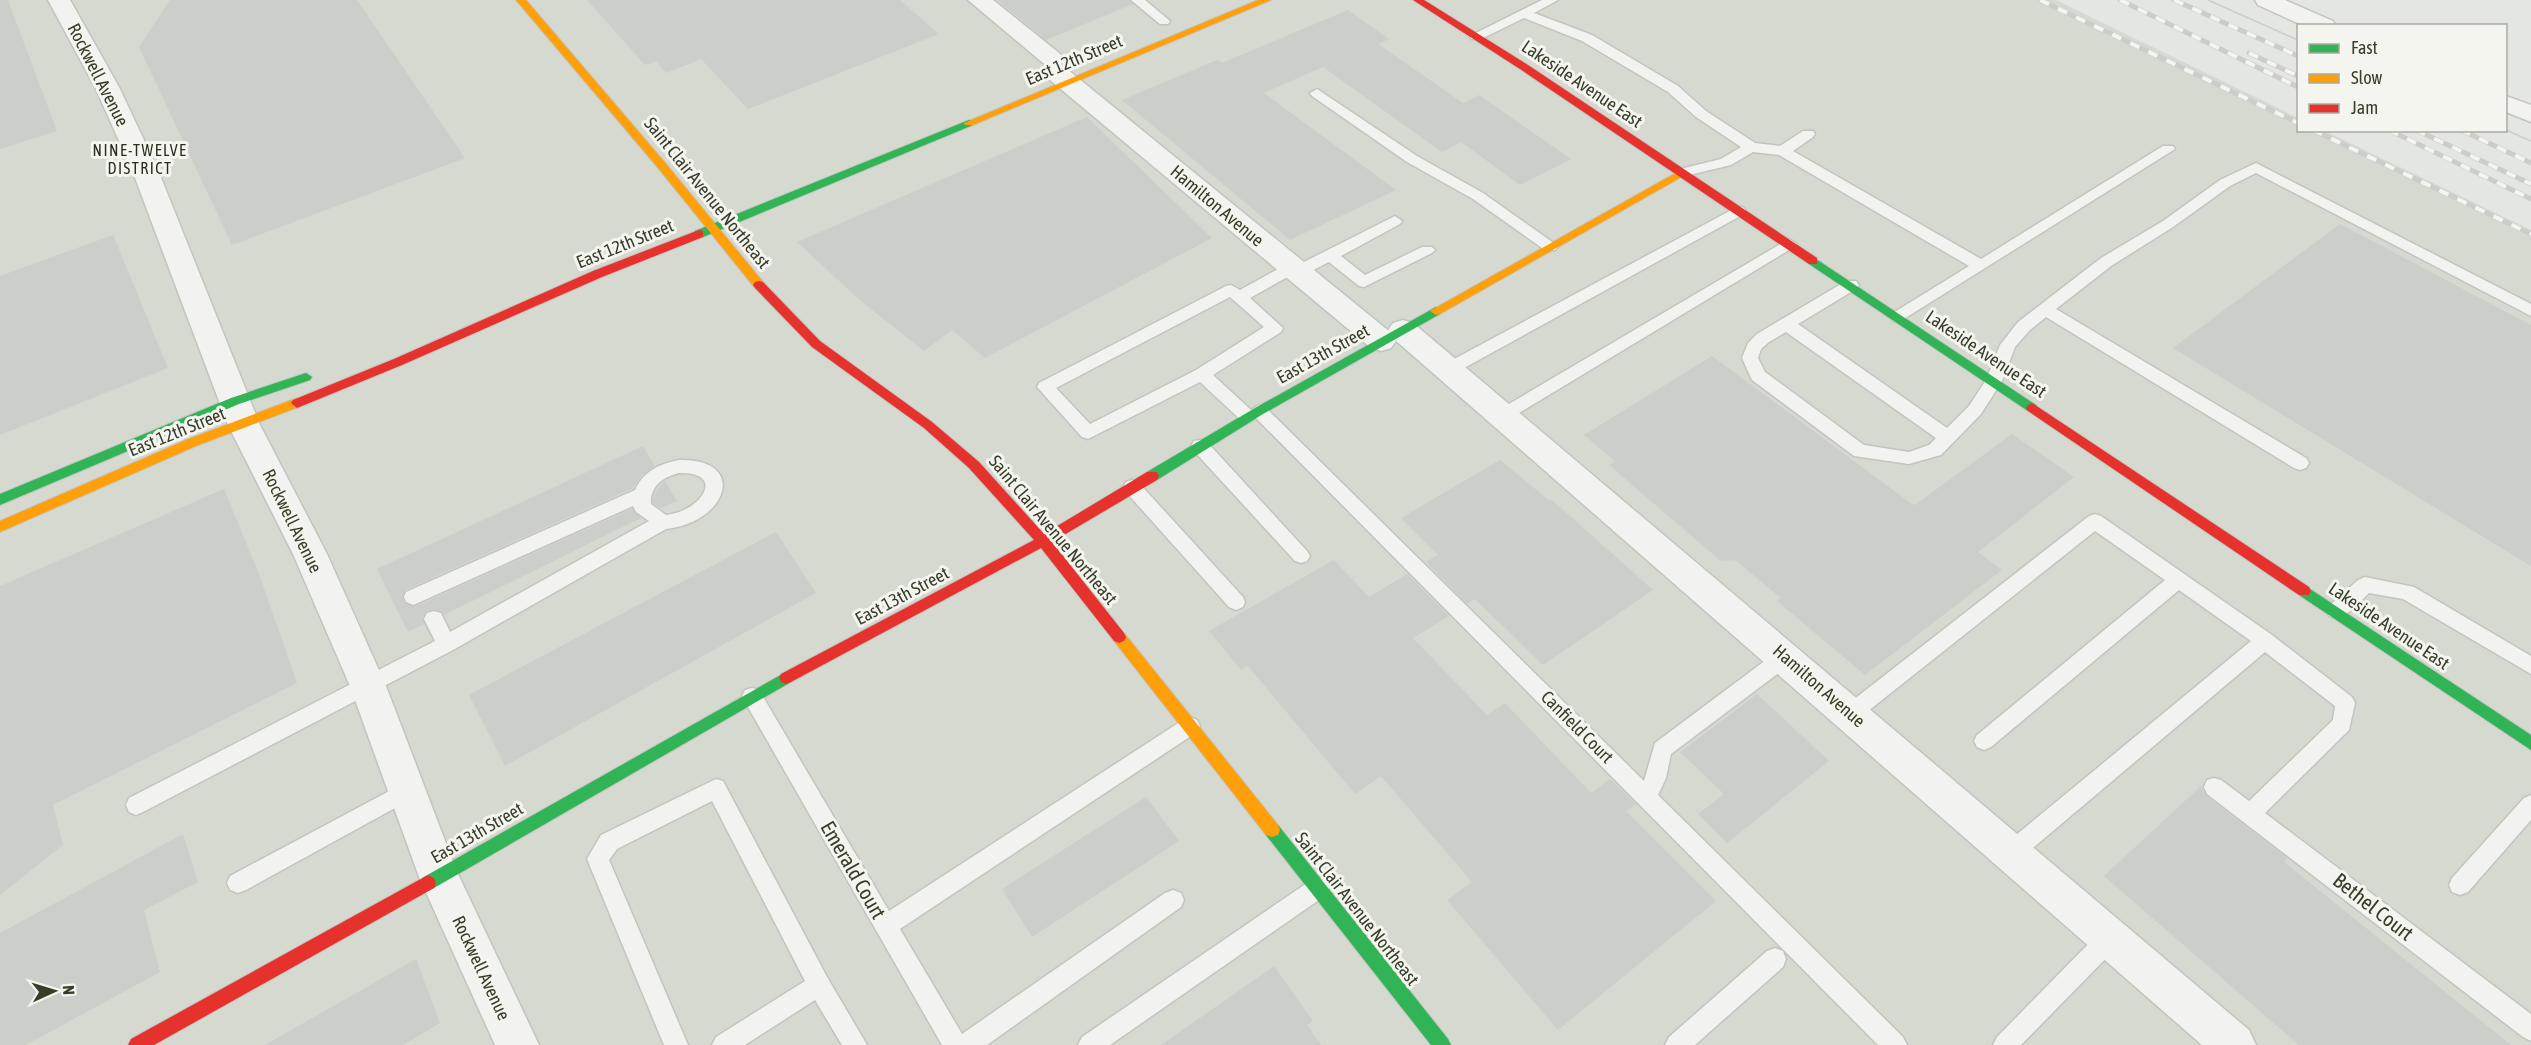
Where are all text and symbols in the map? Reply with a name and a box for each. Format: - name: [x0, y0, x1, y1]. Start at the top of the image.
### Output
- street label: Rockwell Avenue: [64, 20, 133, 130]
- legend: [2297, 24, 2507, 132]
- street label: East 12th Street: [1022, 30, 1125, 89]
- street label: Lakeside Avenue East: [1518, 36, 1646, 132]
- text: Fast: [2351, 37, 2378, 58]
- text: Slow: [2351, 67, 2382, 88]
- text: Jam: [2351, 97, 2378, 118]
- street label: Saint Clair Avenue Northeast: [640, 113, 775, 272]
- district label: NINE-TWELVE DISTRICT: [93, 141, 187, 177]
- street label: Hamilton Avenue: [1166, 161, 1268, 251]
- street label: East 12th Street: [573, 215, 676, 273]
- street label: Lakeside Avenue East: [1922, 306, 2050, 402]
- street label: East 13th Street: [1273, 319, 1373, 388]
- street label: East 12th Street: [125, 403, 228, 461]
- street label: Saint Clair Avenue Northeast: [985, 451, 1122, 608]
- street label: Rockwell Avenue: [258, 466, 327, 576]
- street label: East 13th Street: [851, 562, 952, 629]
- street label: Lakeside Avenue East: [2325, 578, 2453, 674]
- street label: Hamilton Avenue: [1769, 640, 1870, 731]
- street label: Canfield Court: [1537, 686, 1618, 767]
- street label: East 13th Street: [427, 798, 527, 867]
- street label: Emerald Court: [816, 816, 891, 923]
- street label: Saint Clair Avenue Northeast: [1291, 828, 1424, 989]
- street label: Bethel Court: [2329, 867, 2419, 945]
- street label: Rockwell Avenue: [448, 912, 515, 1023]
- north arrow: [24, 961, 84, 1021]
- text: N: [60, 985, 78, 995]

